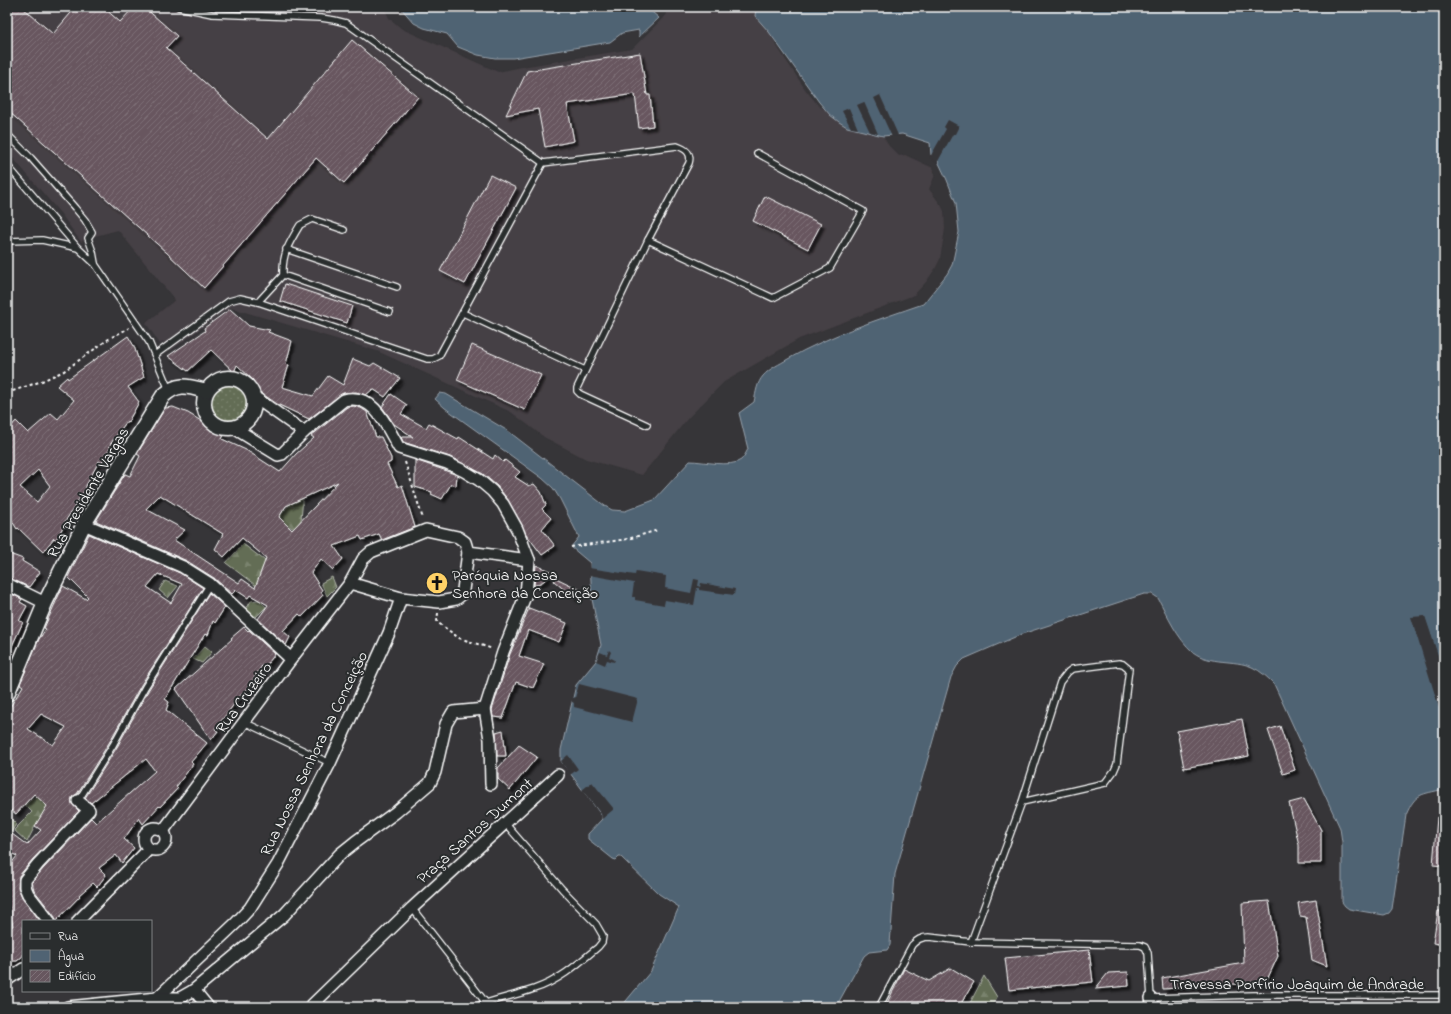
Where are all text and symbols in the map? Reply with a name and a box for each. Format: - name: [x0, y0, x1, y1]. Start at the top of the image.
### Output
- street label: Rua Presidente Vargas: [41, 423, 136, 563]
- place label: Paróquia Nossa Senhora da Conceição: [452, 564, 598, 606]
- church icon: Paróquia Nossa Senhora da Conceição: [424, 570, 450, 596]
- street label: Rua Nossa Senhora da Conceição: [255, 648, 375, 860]
- street label: Rua Cruzeiro: [210, 657, 279, 739]
- street label: Praça Santos Dumont: [412, 772, 539, 890]
- legend: [22, 920, 152, 992]
- text: Rua: [58, 928, 78, 946]
- text: Água: [58, 947, 84, 967]
- text: Edifício: [58, 968, 96, 986]
- street label: Travessa Porfírio Joaquim de Andrade: [1170, 973, 1425, 997]

